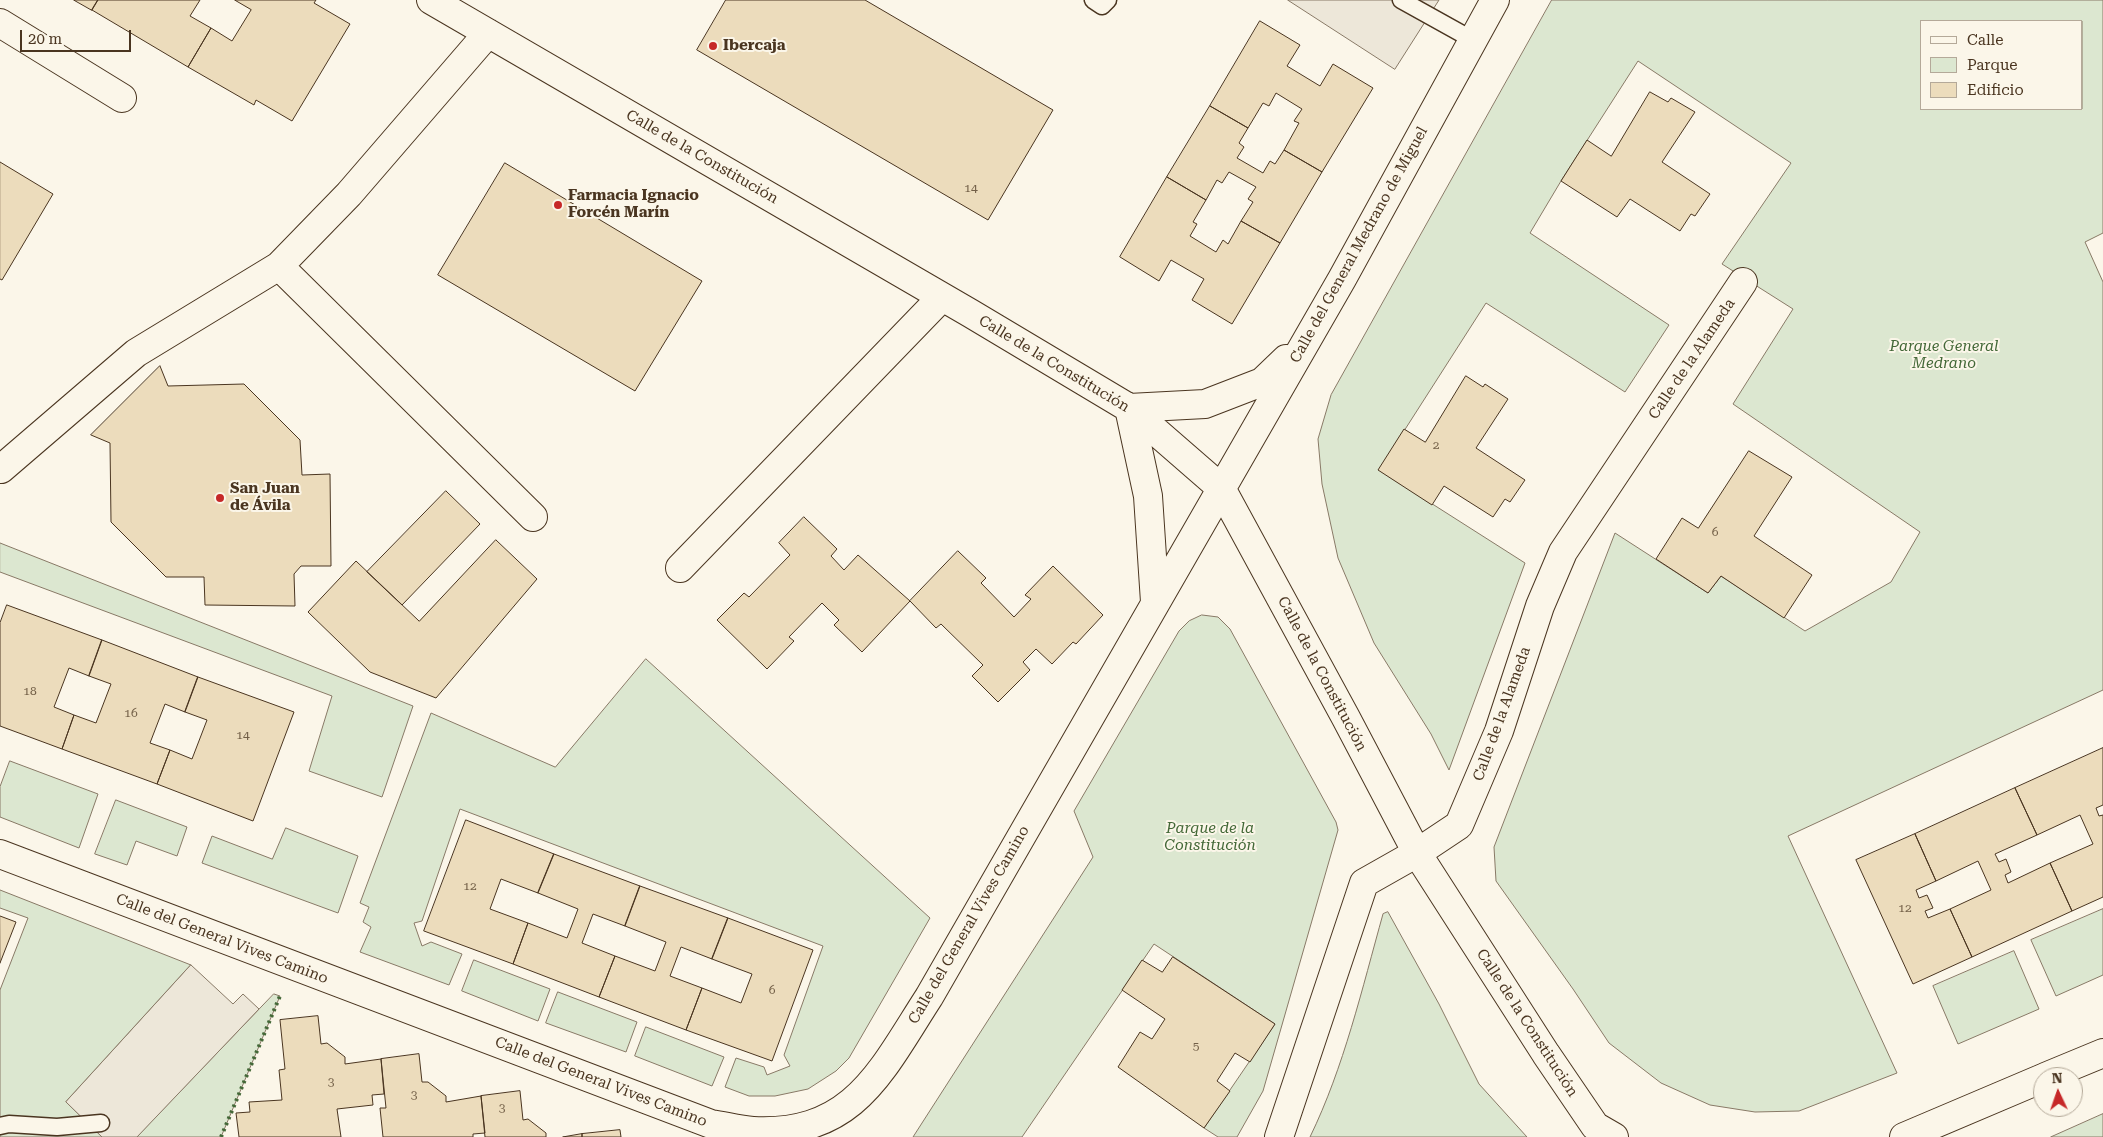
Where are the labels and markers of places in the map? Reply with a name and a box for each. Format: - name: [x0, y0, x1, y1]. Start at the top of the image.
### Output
- place label: Ibercaja: [723, 37, 785, 55]
- marker: Ibercaja: [707, 40, 719, 52]
- place label: Farmacia Ignacio Forcén Marín: [568, 187, 699, 222]
- marker: Farmacia Ignacio Forcén Marín: [552, 199, 564, 211]
- place label: San Juan de Ávila: [230, 480, 300, 515]
- marker: San Juan de Ávila: [214, 492, 226, 504]

